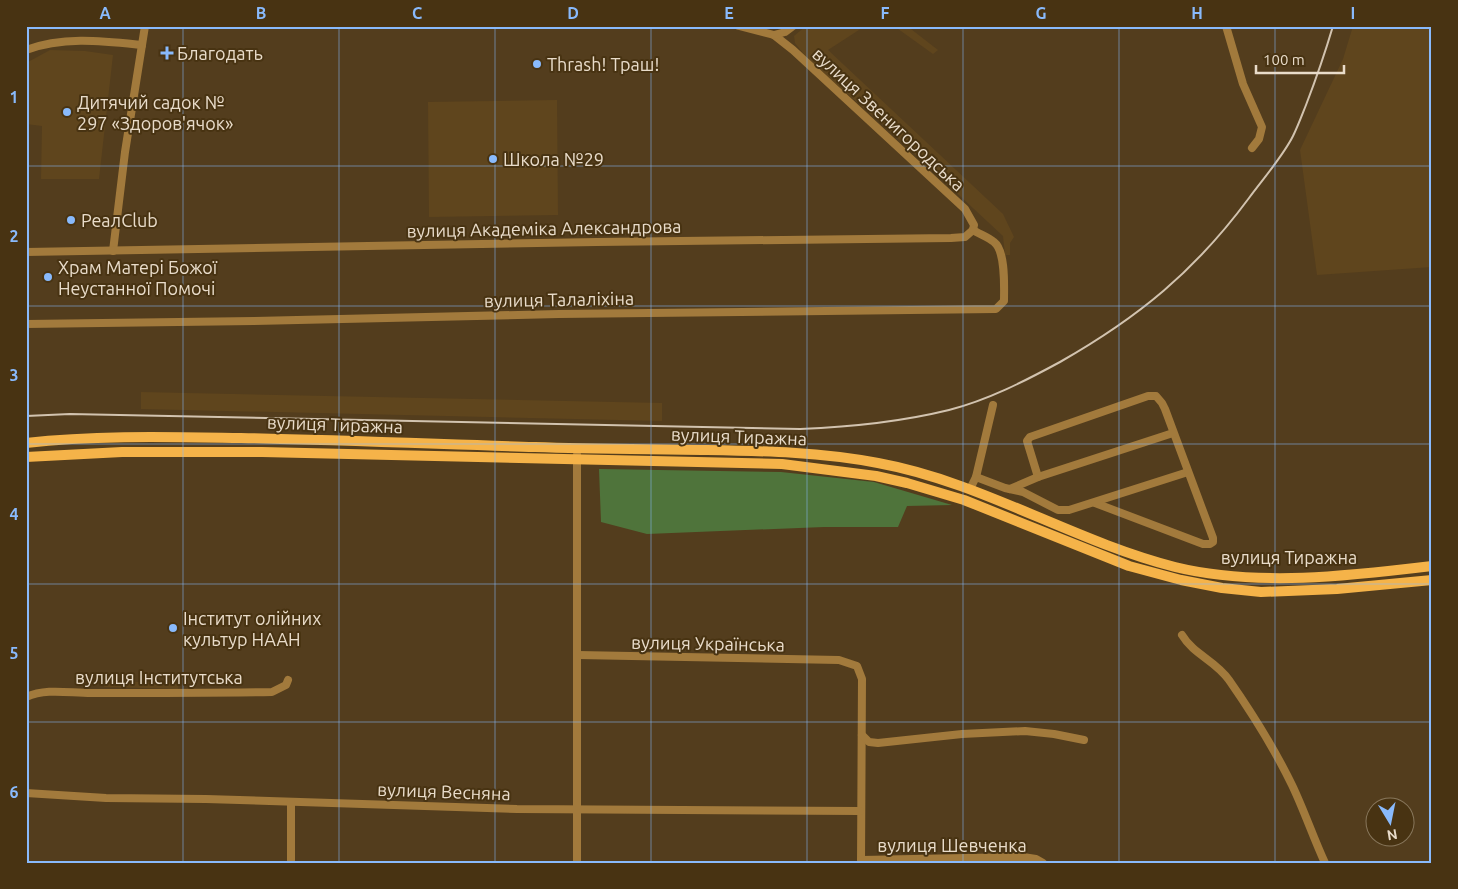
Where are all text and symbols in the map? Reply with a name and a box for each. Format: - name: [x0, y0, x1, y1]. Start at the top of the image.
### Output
- text: A: [99, 4, 111, 22]
- text: B: [256, 4, 266, 22]
- text: C: [412, 4, 422, 22]
- text: D: [567, 4, 579, 22]
- text: E: [724, 4, 734, 22]
- text: F: [881, 4, 890, 22]
- text: G: [1035, 4, 1047, 22]
- text: H: [1191, 4, 1203, 22]
- text: I: [1351, 4, 1355, 22]
- scale bar: [1256, 42, 1343, 74]
- place label: Благодать: [177, 43, 263, 63]
- street label: вулиця Звенигородська: [809, 43, 969, 195]
- marker: Благодать: [161, 47, 173, 59]
- text: 100 m: [1263, 51, 1305, 68]
- place label: Thrash! Траш!: [547, 54, 659, 74]
- marker: Thrash! Траш!: [531, 58, 543, 70]
- text: 1: [9, 88, 19, 106]
- place label: Дитячий садок № 297 «Здоров'ячок»: [77, 92, 233, 133]
- marker: Дитячий садок № 297 «Здоров'ячок»: [61, 106, 73, 118]
- place label: Школа №29: [503, 149, 604, 169]
- marker: Школа №29: [487, 153, 499, 165]
- place label: РеалClub: [81, 210, 158, 230]
- marker: РеалClub: [65, 214, 77, 226]
- street label: вулиця Академіка Александрова: [406, 216, 682, 240]
- text: 2: [9, 227, 19, 245]
- place label: Храм Матері Божої Неустанної Помочі: [58, 257, 218, 298]
- marker: Храм Матері Божої Неустанної Помочі: [42, 271, 54, 283]
- street label: вулиця Талаліхіна: [484, 288, 634, 310]
- text: 3: [9, 366, 19, 384]
- street label: вулиця Тиражна: [267, 412, 403, 436]
- street label: вулиця Тиражна: [671, 424, 807, 448]
- text: 4: [9, 505, 19, 523]
- street label: вулиця Тиражна: [1221, 547, 1357, 567]
- place label: Інститут олійних культур НААН: [183, 608, 321, 649]
- marker: Інститут олійних культур НААН: [167, 622, 179, 634]
- street label: вулиця Українська: [631, 632, 785, 654]
- text: 5: [9, 644, 19, 662]
- street label: вулиця Інститутська: [75, 667, 243, 687]
- street label: вулиця Весняна: [377, 779, 511, 803]
- text: 6: [9, 783, 19, 801]
- north arrow: [1366, 796, 1416, 846]
- text: N: [1386, 826, 1399, 844]
- street label: вулиця Шевченка: [877, 835, 1027, 855]

